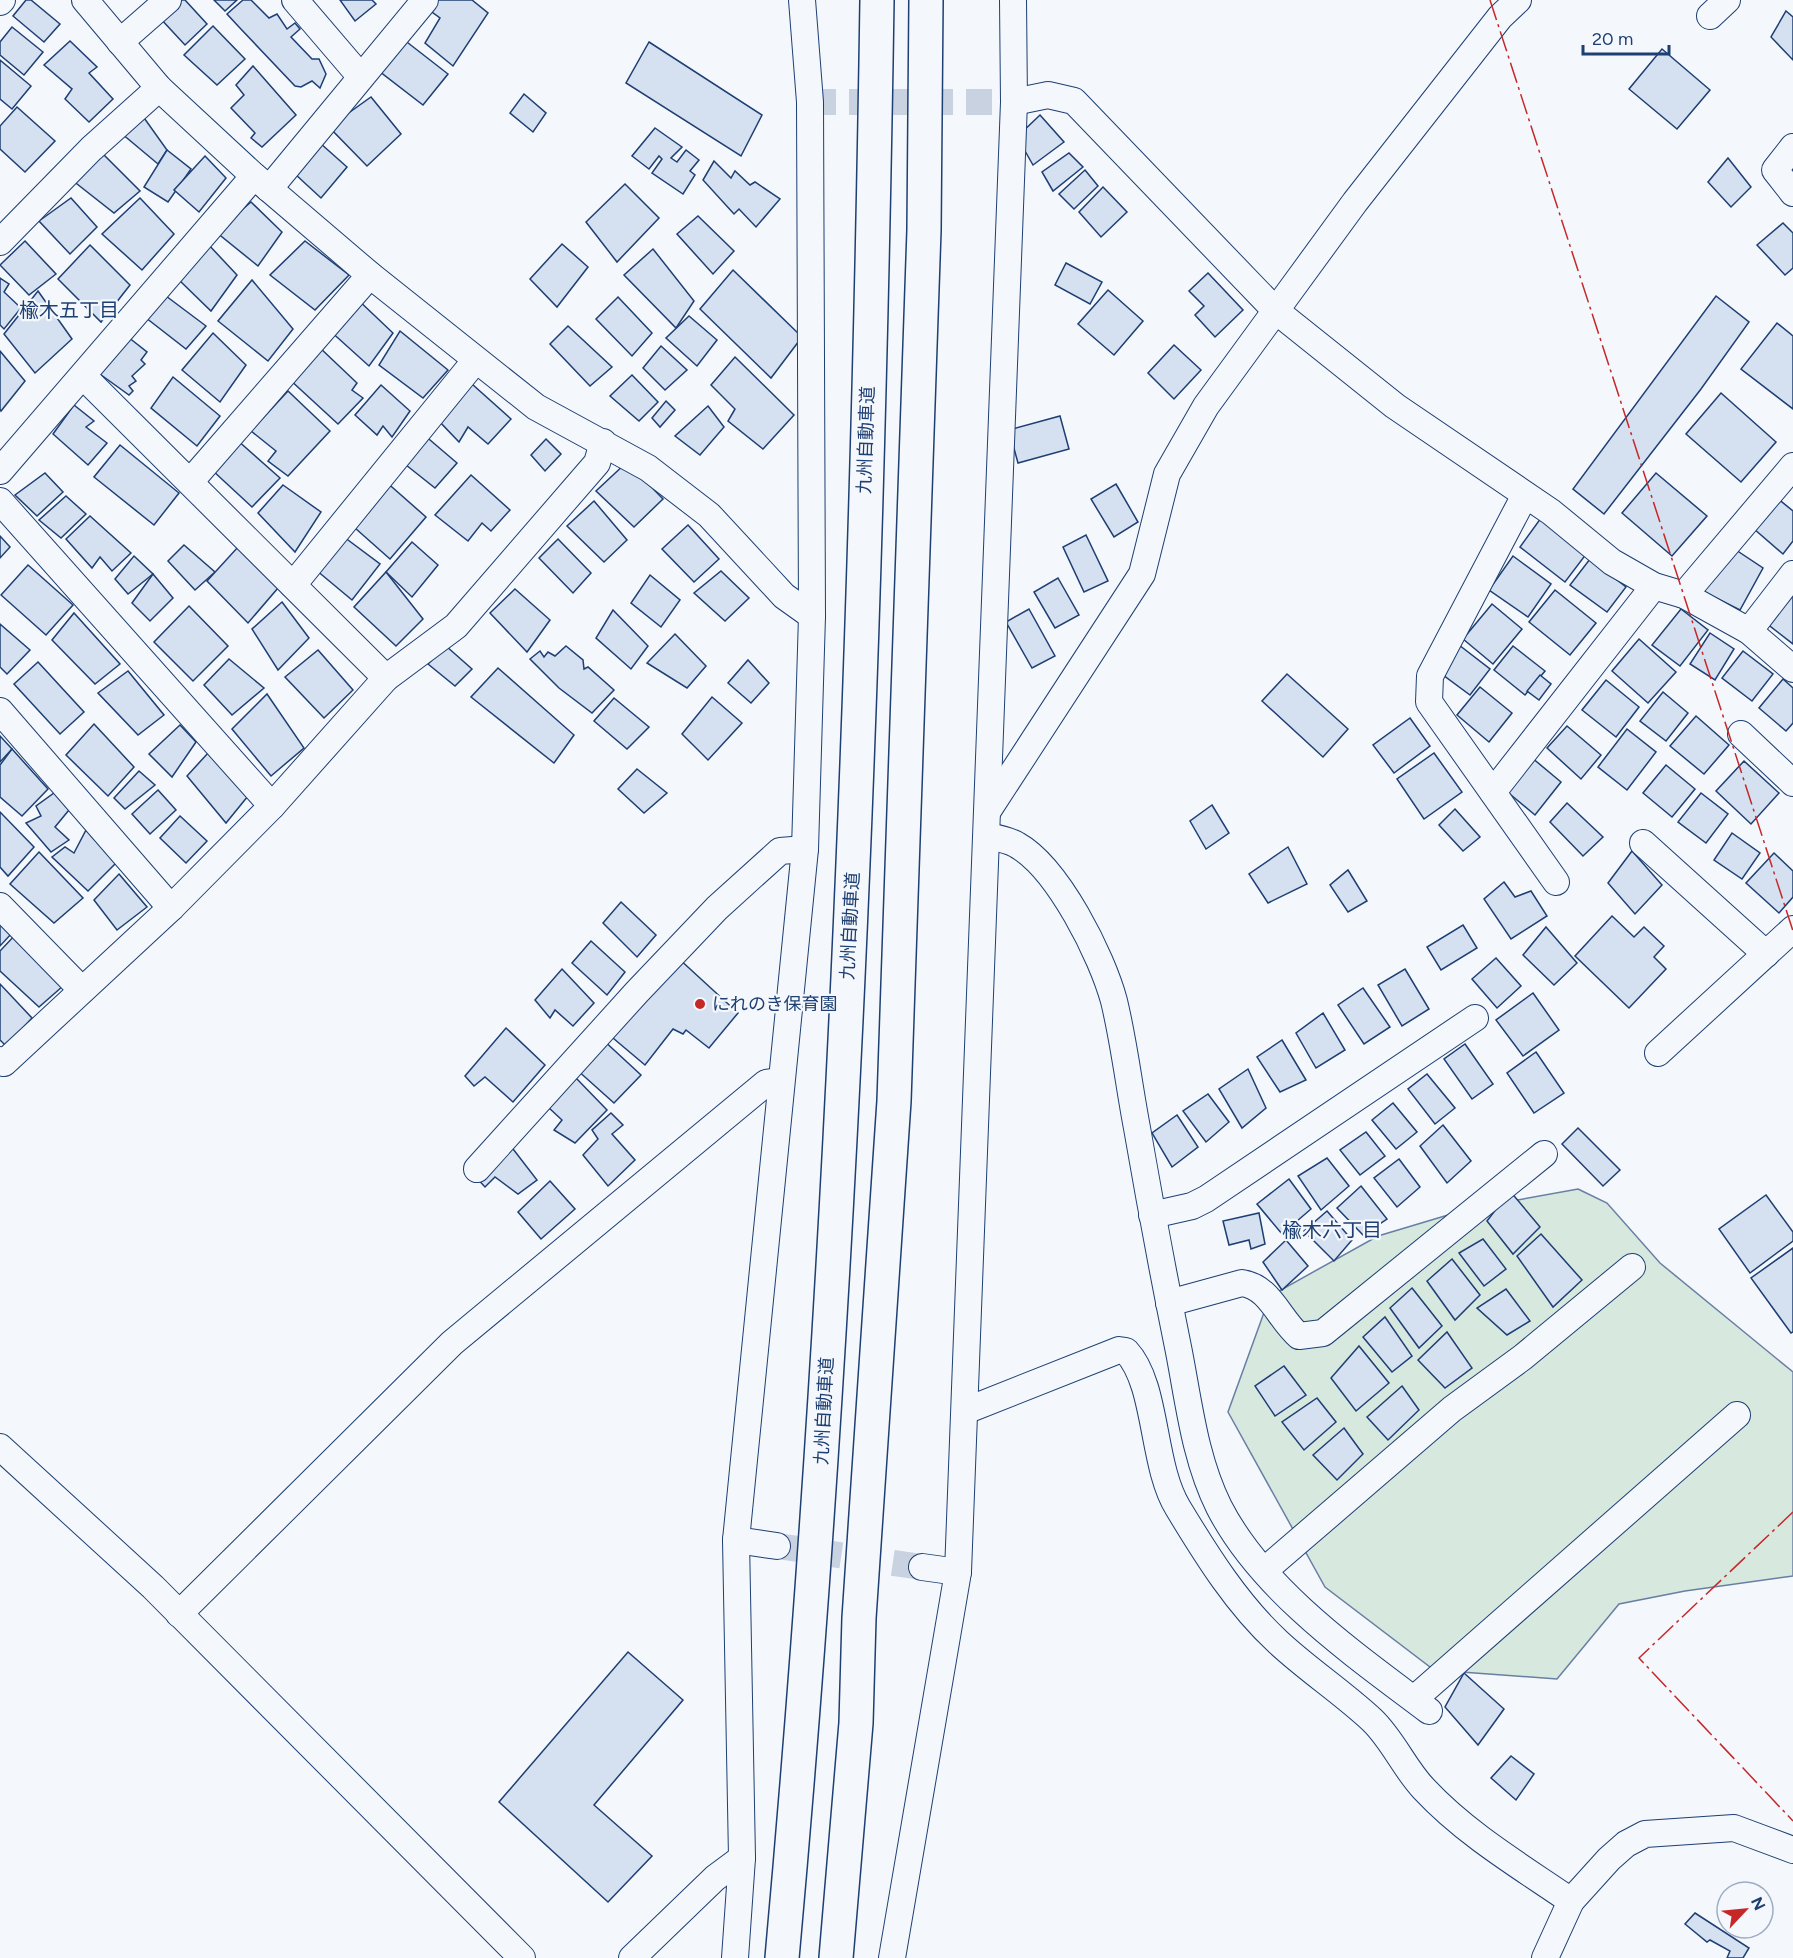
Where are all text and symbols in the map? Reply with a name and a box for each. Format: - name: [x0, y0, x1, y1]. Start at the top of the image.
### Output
- scale bar: [1583, 18, 1668, 56]
- text: 20 m: [1592, 28, 1633, 50]
- district label: 楡木五丁目: [19, 298, 119, 322]
- street label: 九州自動車道: [853, 386, 879, 494]
- street label: 九州自動車道: [836, 871, 864, 981]
- place label: にれのき保育園: [712, 993, 837, 1015]
- marker: にれのき保育園: [693, 997, 707, 1011]
- district label: 楡木六丁目: [1282, 1218, 1382, 1242]
- street label: 九州自動車道: [810, 1356, 838, 1466]
- north arrow: [1715, 1880, 1775, 1940]
- text: N: [1747, 1894, 1769, 1913]

